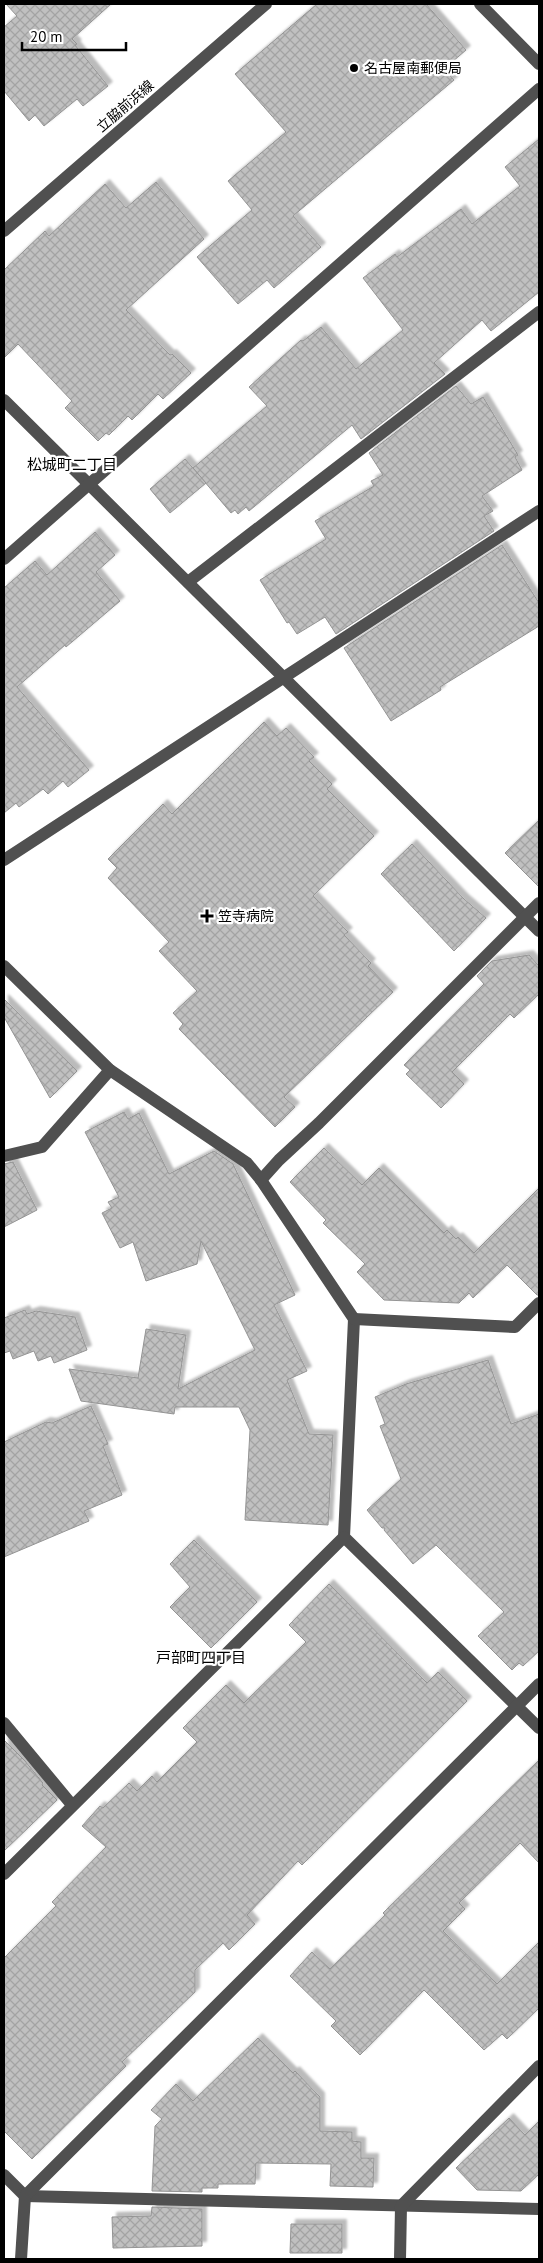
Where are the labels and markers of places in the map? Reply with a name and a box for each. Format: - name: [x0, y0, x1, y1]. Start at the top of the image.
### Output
- place label: 名古屋南郵便局: [364, 59, 462, 77]
- marker: 名古屋南郵便局: [348, 62, 360, 74]
- place label: 笠寺病院: [218, 907, 274, 925]
- marker: 笠寺病院: [200, 909, 214, 923]

